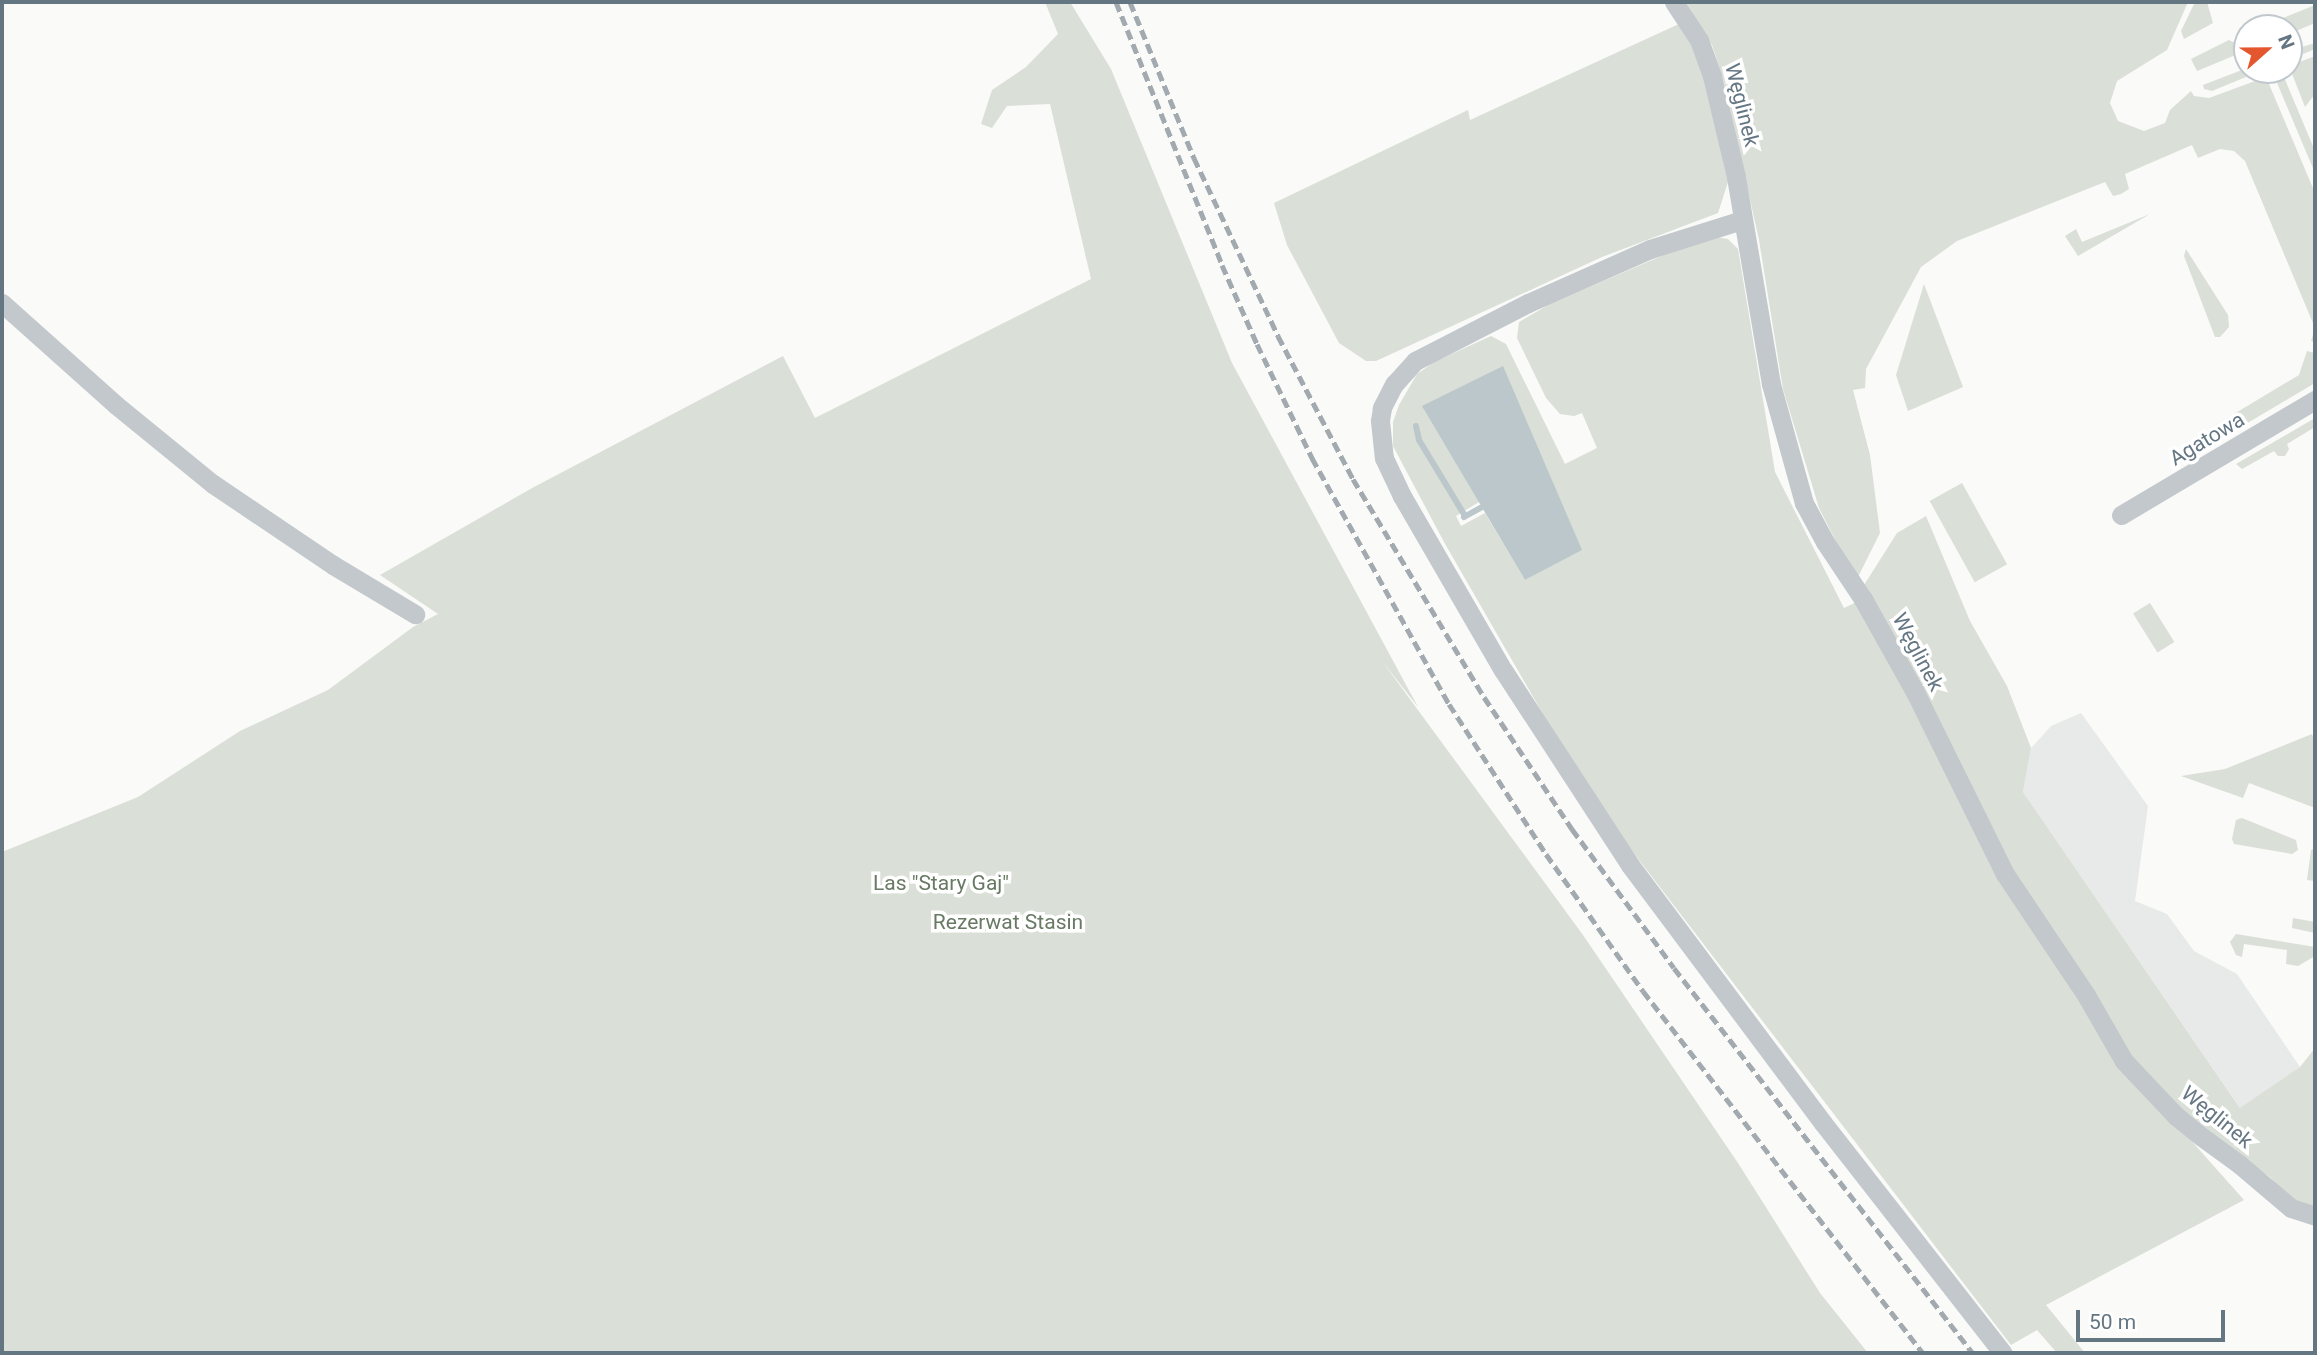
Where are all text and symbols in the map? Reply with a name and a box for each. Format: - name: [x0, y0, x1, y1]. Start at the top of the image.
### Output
- north arrow: [2233, 14, 2303, 84]
- text: N: [2273, 32, 2299, 52]
- street label: Węglinek: [1720, 61, 1764, 149]
- street label: Agatowa: [2165, 407, 2249, 471]
- street label: Węglinek: [1887, 609, 1949, 695]
- park label: Las "Stary Gaj": [873, 870, 1009, 896]
- park label: Rezerwat Stasin: [933, 909, 1083, 935]
- street label: Węglinek: [2176, 1081, 2258, 1153]
- scale bar: [2079, 1296, 2228, 1340]
- text: 50 m: [2089, 1310, 2136, 1334]

